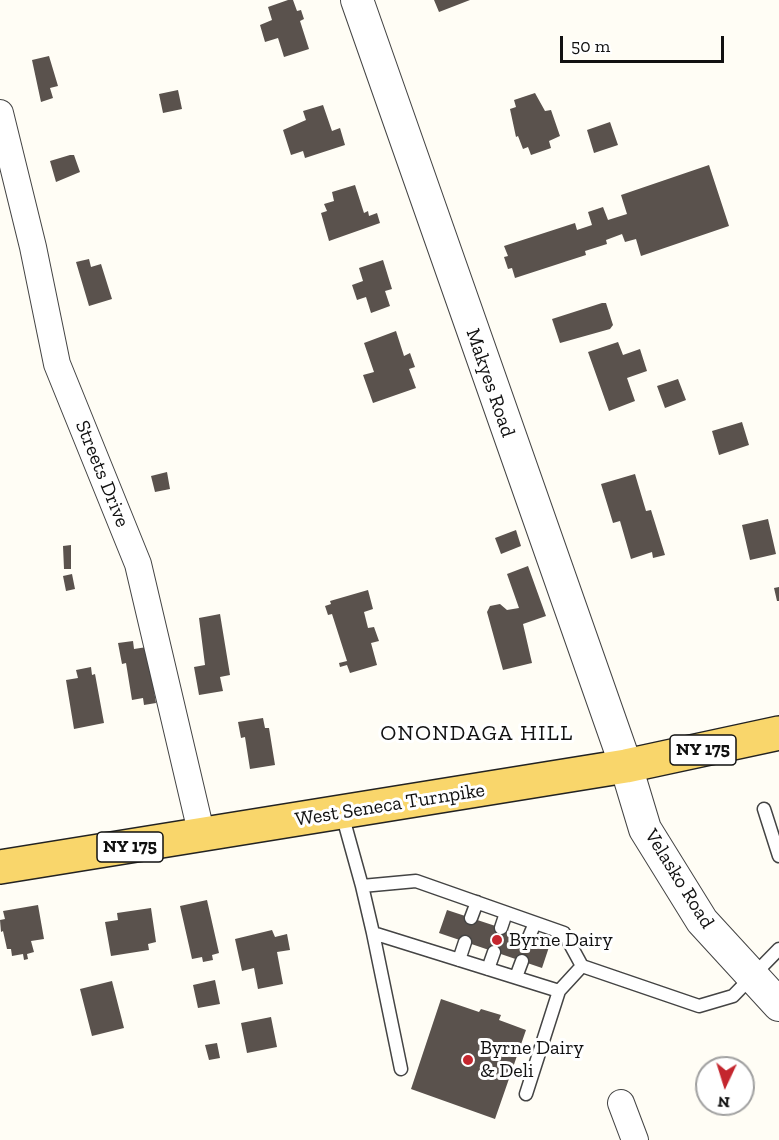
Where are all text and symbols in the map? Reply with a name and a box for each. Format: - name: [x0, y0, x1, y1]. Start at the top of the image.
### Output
- scale bar: [563, 24, 726, 62]
- text: 50 m: [571, 35, 610, 57]
- street label: Makyes Road: [460, 326, 520, 440]
- street label: Streets Drive: [70, 417, 134, 531]
- district label: ONONDAGA HILL: [380, 721, 574, 747]
- road number: NY 175: [670, 735, 736, 765]
- street label: West Seneca Turnpike: [293, 778, 487, 832]
- street label: Velasko Road: [639, 825, 719, 933]
- road number: NY 175: [97, 832, 163, 862]
- place label: Byrne Dairy: [509, 928, 613, 952]
- marker: Byrne Dairy: [490, 933, 504, 947]
- place label: Byrne Dairy & Deli: [480, 1036, 584, 1083]
- marker: Byrne Dairy & Deli: [461, 1053, 475, 1067]
- north arrow: [695, 1056, 755, 1116]
- text: N: [717, 1093, 731, 1112]

